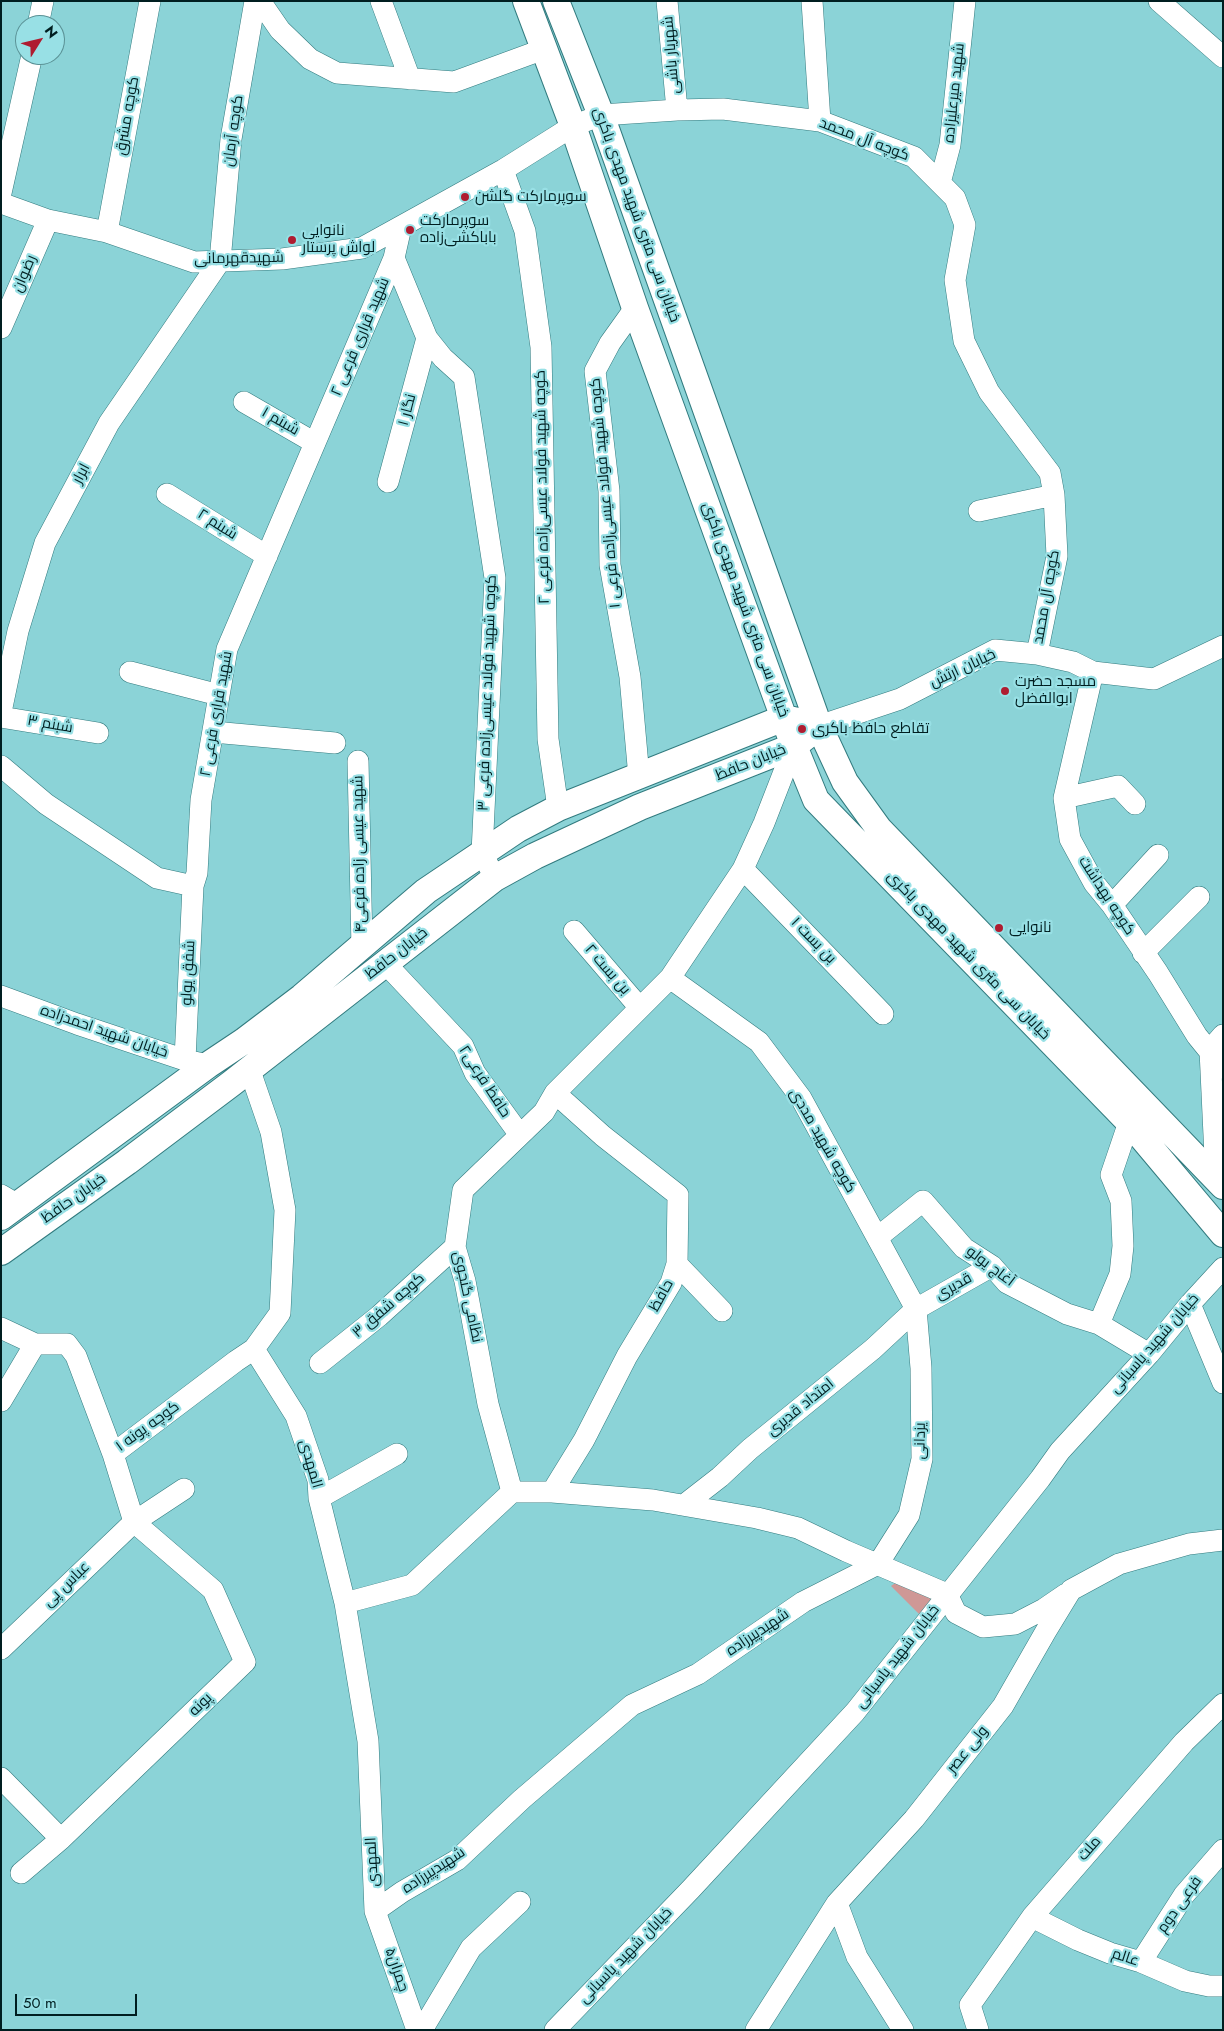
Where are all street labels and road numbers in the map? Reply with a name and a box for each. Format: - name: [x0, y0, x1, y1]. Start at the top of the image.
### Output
- street label: شهریار باشی: [660, 15, 684, 95]
- street label: شهید میرعلیزاده: [941, 42, 969, 144]
- street label: کوچه مشرق: [112, 75, 144, 157]
- street label: کوچه آرمان: [220, 94, 248, 168]
- street label: خیابان سی متری شهید مهدی باکری: [589, 105, 683, 325]
- street label: کوچه آل محمد: [816, 115, 912, 165]
- street label: شهیدقهرمانی: [194, 249, 284, 269]
- street label: رضوان: [9, 253, 41, 295]
- street label: شهید قراری فرعی ۲: [328, 275, 394, 399]
- street label: کوچه شهید فولاد عیسی‌زاده فرعی ۲: [532, 370, 554, 604]
- street label: کوچه شهید فولاد عیسی‌زاده فرعی ۱: [587, 377, 625, 609]
- street label: نگار ۱: [395, 392, 421, 428]
- street label: شبنم ۱: [258, 404, 302, 440]
- street label: ابرار: [69, 461, 95, 487]
- street label: خیابان سی متری شهید مهدی باکری: [698, 500, 792, 720]
- street label: شبنم ۲: [194, 506, 240, 544]
- street label: کوچه آل محمد: [1030, 549, 1064, 645]
- street label: کوچه شهید فولاد عیسی‌زاده فرعی ۳: [475, 575, 501, 811]
- street label: خیابان ارتش: [927, 646, 999, 692]
- street label: شهید قراری فرعی ۲: [197, 650, 237, 778]
- street label: شبنم ۳: [26, 712, 74, 738]
- street label: خیابان حافظ: [713, 741, 789, 785]
- street label: شهید عیسی زاده فرعی۴: [350, 775, 370, 933]
- street label: کوچه بهداشت: [1074, 853, 1138, 939]
- street label: خیابان سی متری شهید مهدی باکری: [883, 868, 1053, 1044]
- street label: بن بست ۱: [787, 914, 839, 968]
- street label: خیابان حافظ: [362, 924, 432, 984]
- street label: شفق یولو: [178, 940, 200, 1006]
- street label: بن بست ۲: [580, 941, 634, 999]
- street label: خیابان شهید احمدزاده: [38, 1002, 170, 1062]
- street label: حافظ فرعی۲: [454, 1043, 514, 1121]
- street label: کوچه شهید مددی: [785, 1086, 859, 1196]
- street label: خیابان حافظ: [39, 1170, 109, 1228]
- street label: آغاج یولو: [962, 1243, 1018, 1291]
- street label: نظامی گنجوی: [449, 1250, 485, 1344]
- street label: کوچه شفق ۳: [349, 1270, 429, 1342]
- street label: قدیری: [933, 1270, 975, 1304]
- street label: حافظ: [646, 1277, 678, 1315]
- street label: خیابان شهید پاسبانی: [1107, 1290, 1203, 1398]
- street label: امتداد قدیری: [764, 1376, 838, 1440]
- street label: کوچه پونه ۱: [113, 1398, 183, 1456]
- street label: یزدانی: [912, 1422, 930, 1460]
- street label: المهدی: [295, 1438, 325, 1490]
- street label: عباس پی: [40, 1559, 94, 1611]
- street label: خیابان شهید پاسبانی: [852, 1602, 944, 1712]
- street label: شهیدپیرزاده: [723, 1606, 793, 1660]
- street label: پونه: [186, 1690, 216, 1720]
- street label: ولی عصر: [943, 1723, 993, 1777]
- street label: ملت: [1075, 1833, 1105, 1865]
- street label: المهدی: [363, 1837, 383, 1887]
- street label: شهیدپیرزاده: [399, 1844, 469, 1898]
- street label: فرعی دوم: [1154, 1873, 1206, 1937]
- street label: خیابان شهید پاسبانی: [576, 1904, 676, 2008]
- street label: عالم: [1109, 1945, 1141, 1971]
- street label: چمران۵: [380, 1946, 412, 1994]

